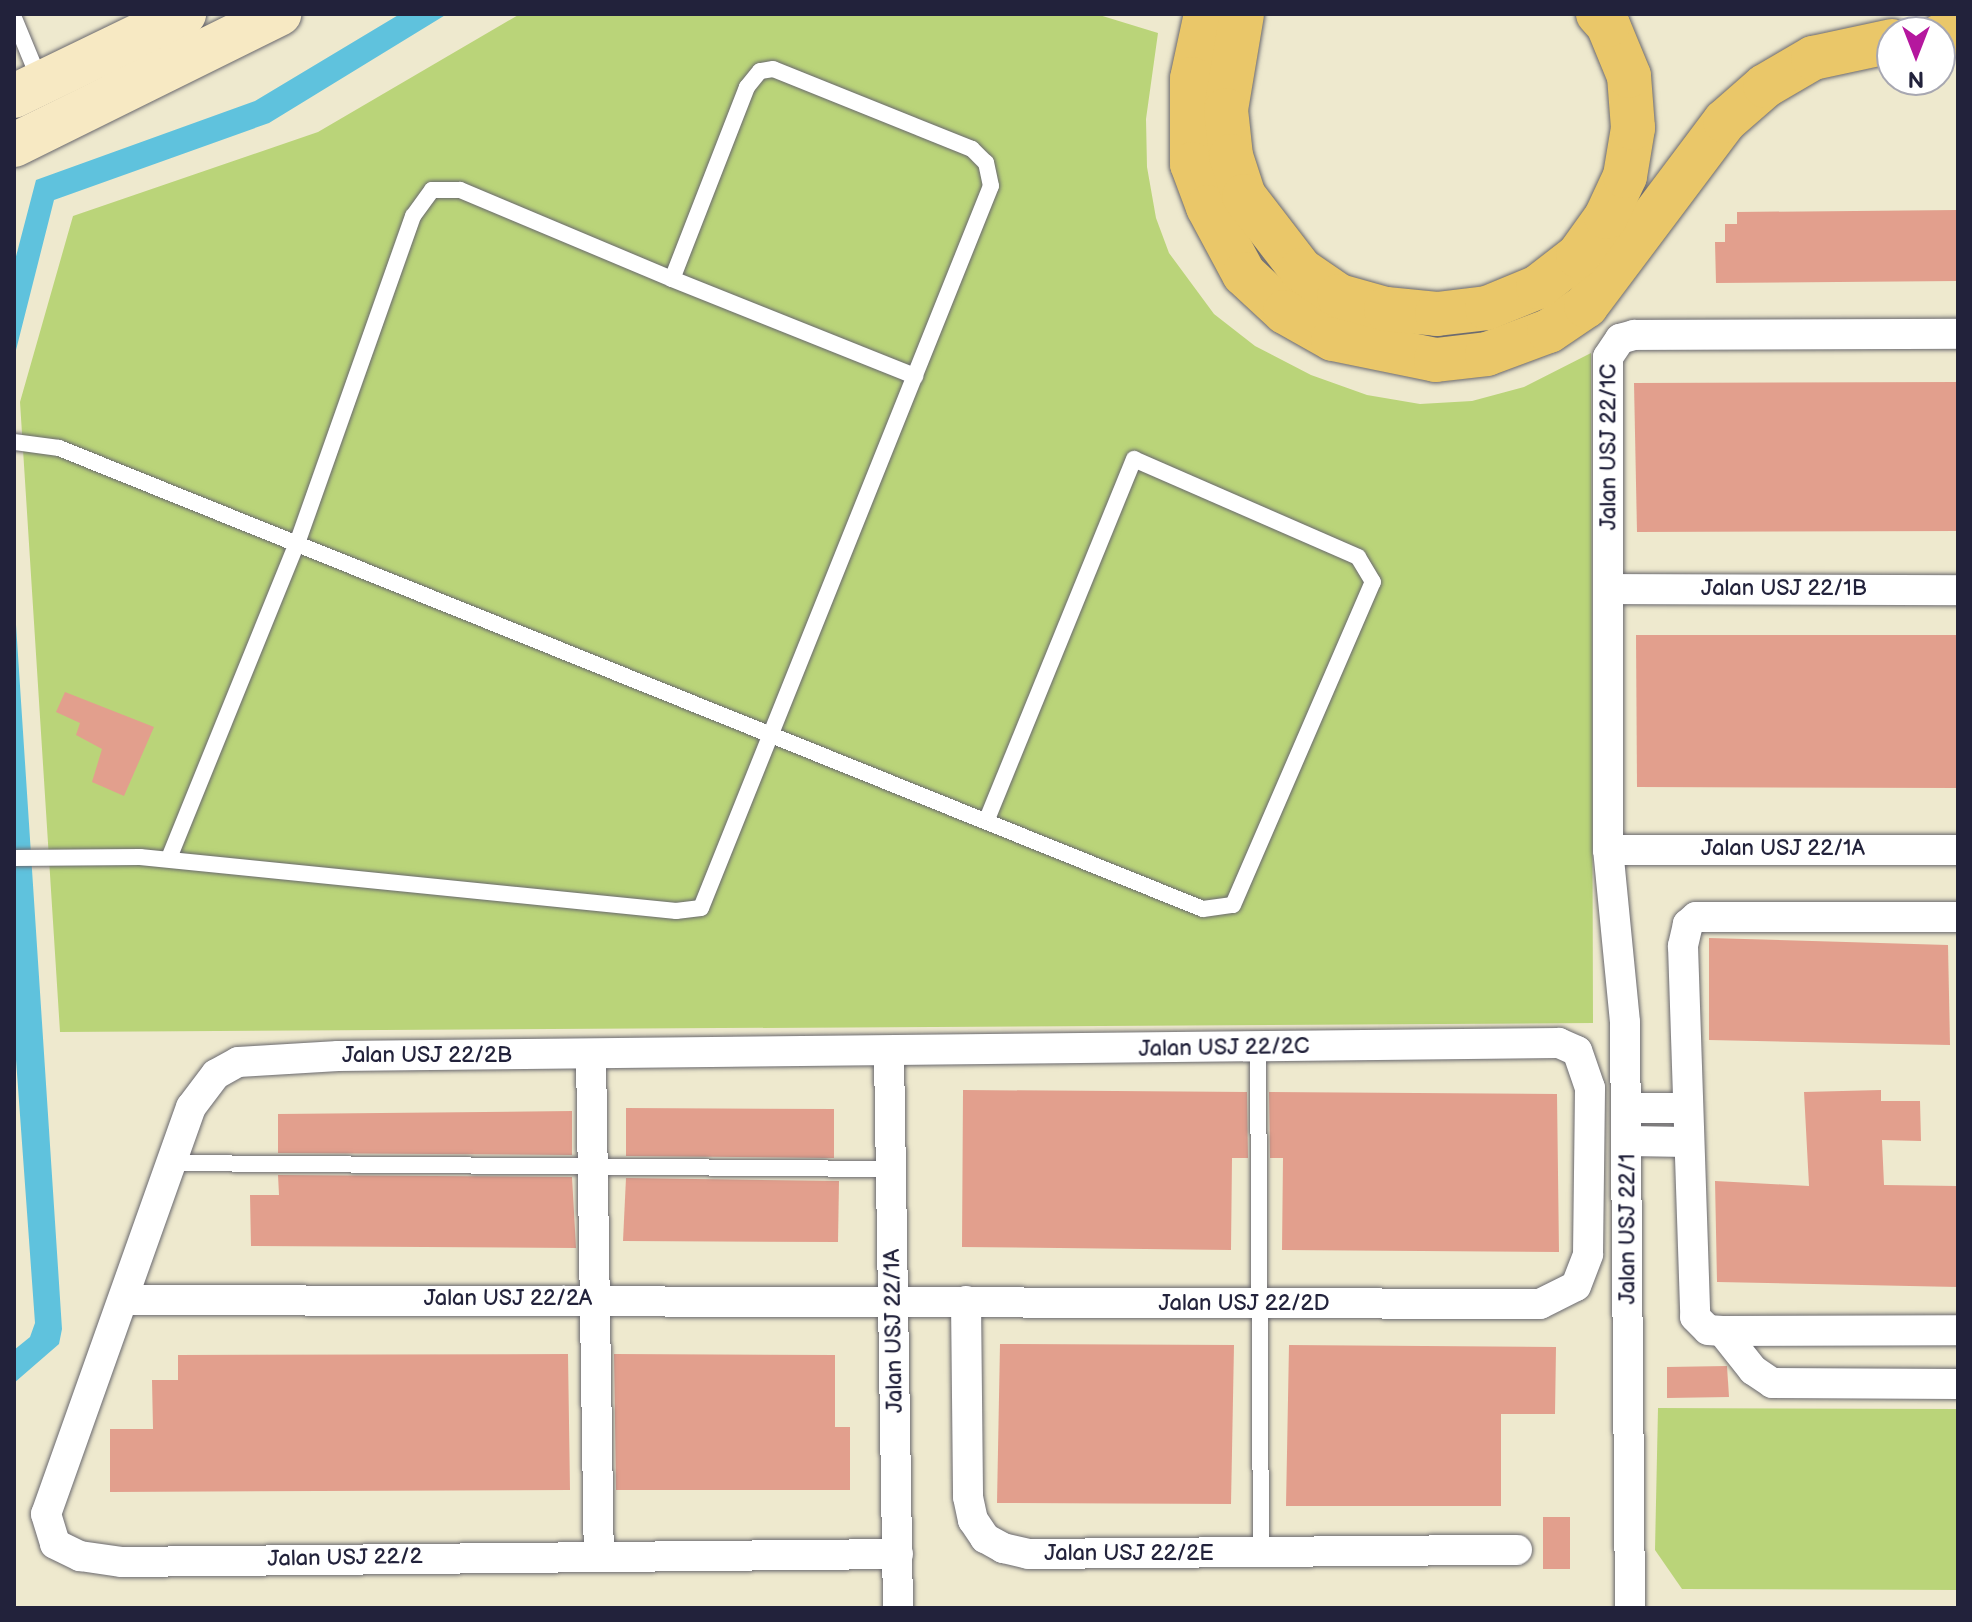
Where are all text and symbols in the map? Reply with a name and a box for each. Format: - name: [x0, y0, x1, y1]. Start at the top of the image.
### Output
- north arrow: [1876, 16, 1956, 96]
- text: N: [1908, 65, 1924, 92]
- street label: Jalan USJ 22/1C: [1596, 364, 1622, 530]
- street label: Jalan USJ 22/1B: [1701, 576, 1867, 602]
- street label: Jalan USJ 22/1A: [1701, 836, 1865, 862]
- street label: Jalan USJ 22/2C: [1138, 1033, 1310, 1063]
- street label: Jalan USJ 22/2B: [342, 1043, 512, 1069]
- street label: Jalan USJ 22/1: [1615, 1154, 1641, 1304]
- street label: Jalan USJ 22/1A: [879, 1249, 909, 1413]
- street label: Jalan USJ 22/2A: [424, 1286, 592, 1312]
- street label: Jalan USJ 22/2D: [1158, 1291, 1330, 1317]
- street label: Jalan USJ 22/2E: [1044, 1541, 1214, 1567]
- street label: Jalan USJ 22/2: [267, 1543, 423, 1573]

